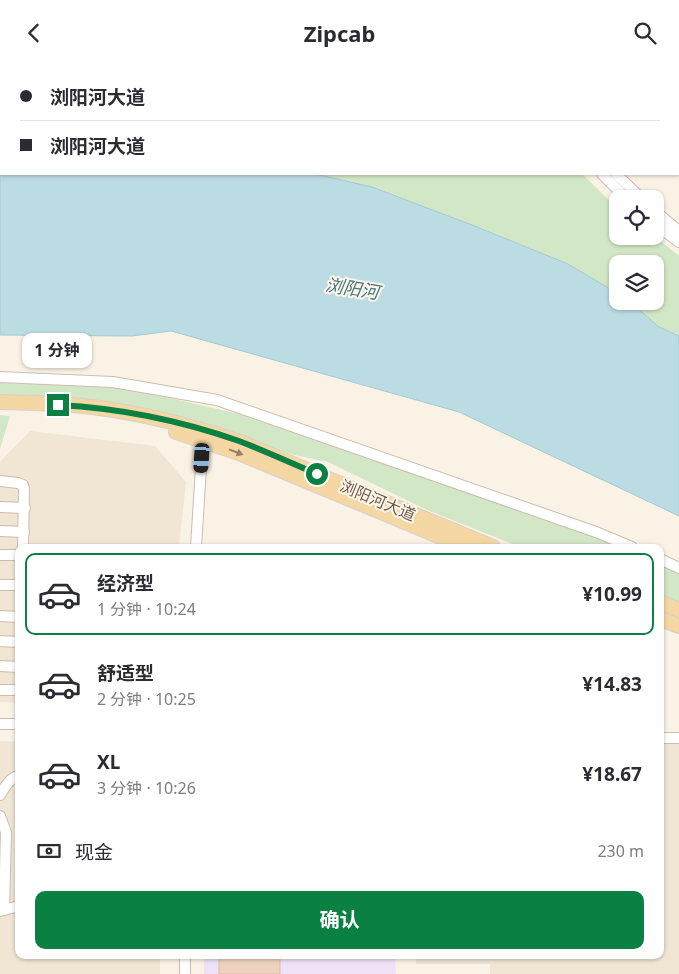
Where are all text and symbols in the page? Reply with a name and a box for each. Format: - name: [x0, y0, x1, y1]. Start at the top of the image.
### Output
- text: Zipcab: [304, 18, 375, 48]
- icon: back: [20, 19, 48, 47]
- icon: search: [631, 19, 659, 47]
- text: 浏阳河大道: [50, 84, 145, 110]
- text: 浏阳河大道: [50, 133, 145, 159]
- map controls: [609, 190, 664, 310]
- button: locate: [609, 190, 664, 245]
- button: layers: [609, 255, 664, 310]
- water label: 浏阳河: [324, 272, 384, 305]
- callout: 1 分钟: [23, 333, 93, 367]
- text: 1 分钟: [34, 339, 80, 361]
- route end: [47, 394, 69, 416]
- car: [193, 443, 210, 473]
- one-way arrow: [229, 448, 244, 456]
- route start: [306, 463, 328, 485]
- street label: 浏阳河大道: [337, 474, 419, 526]
- text: 经济型: [97, 570, 154, 596]
- icon: car: [37, 572, 82, 617]
- text: ¥10.99: [582, 581, 642, 607]
- text: 1 分钟 · 10:24: [97, 598, 196, 620]
- text: 舒适型: [97, 660, 154, 686]
- icon: car: [37, 662, 82, 707]
- text: ¥14.83: [582, 671, 642, 697]
- text: 2 分钟 · 10:25: [97, 688, 196, 710]
- text: XL: [97, 749, 120, 775]
- icon: car: [37, 752, 82, 797]
- text: ¥18.67: [582, 761, 642, 787]
- text: 3 分钟 · 10:26: [97, 777, 196, 799]
- icon: cash: [35, 837, 63, 865]
- text: 现金: [75, 839, 113, 865]
- text: 230 m: [597, 840, 644, 862]
- button: 确认: [35, 891, 644, 949]

